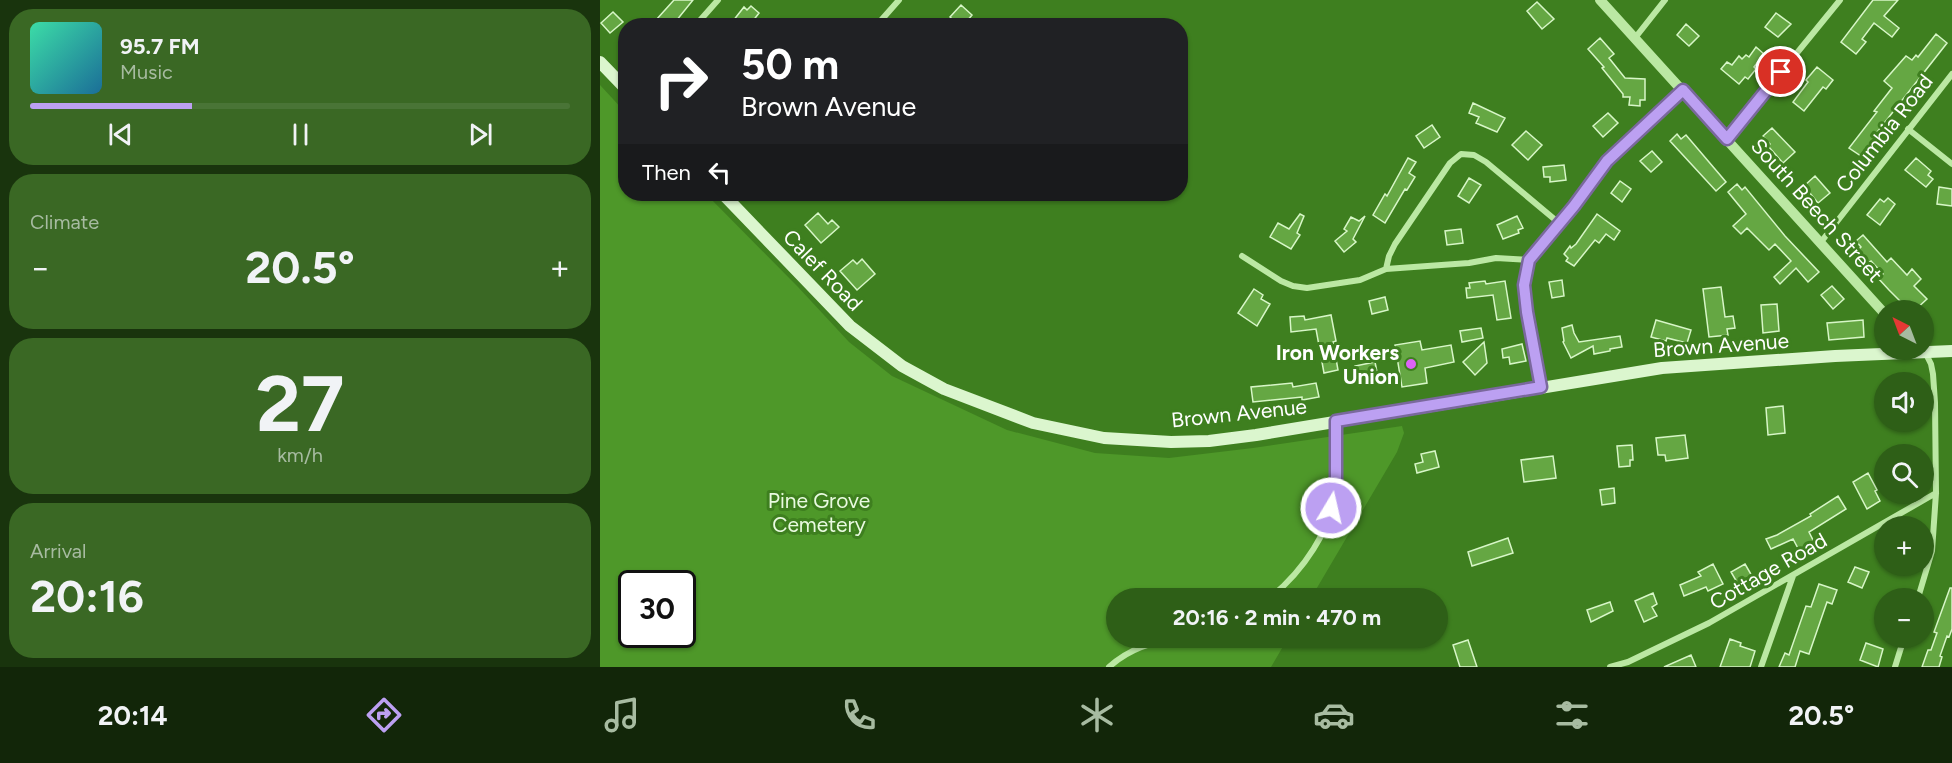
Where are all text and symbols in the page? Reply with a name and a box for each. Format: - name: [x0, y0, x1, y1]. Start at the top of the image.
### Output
- text: 95.7 FM: [120, 33, 200, 60]
- text: 50 m: [741, 39, 839, 90]
- icon: right: [642, 42, 720, 120]
- pin: [1755, 46, 1806, 97]
- icon: arrive: [1764, 55, 1797, 88]
- text: Music: [120, 60, 173, 84]
- street label: Columbia Road: [1830, 69, 1938, 197]
- text: Brown Avenue: [741, 90, 916, 123]
- icon: previous: [104, 118, 137, 151]
- icon: pause: [284, 118, 317, 151]
- icon: next: [464, 118, 497, 151]
- street label: South Beech Street: [1746, 133, 1888, 287]
- icon: left: [703, 156, 736, 189]
- text: Then: [642, 159, 691, 186]
- text: Climate: [30, 210, 99, 234]
- street label: Calef Road: [778, 224, 868, 316]
- text: 20.5°: [245, 240, 355, 294]
- text: −: [30, 248, 51, 287]
- text: +: [549, 248, 570, 287]
- north arrow: [1874, 300, 1934, 360]
- map controls: [1874, 300, 1934, 648]
- street label: Brown Avenue: [1652, 328, 1790, 362]
- place label: Iron Workers Union: [1276, 340, 1399, 389]
- text: 27: [256, 357, 344, 451]
- marker: Iron Workers Union: [1404, 357, 1418, 371]
- button: sound: [1874, 372, 1934, 432]
- street label: Brown Avenue: [1170, 393, 1308, 433]
- text: km/h: [277, 443, 323, 467]
- button: search: [1874, 444, 1934, 504]
- position arrow: [1299, 476, 1363, 540]
- park label: Pine Grove Cemetery: [768, 488, 870, 537]
- button: +: [1874, 516, 1934, 576]
- street label: Cottage Road: [1705, 527, 1831, 615]
- text: Arrival: [30, 539, 86, 563]
- text: 20:16: [30, 569, 144, 623]
- speed limit sign: 30: [618, 570, 696, 648]
- button: −: [1874, 588, 1934, 648]
- text: 20:16 · 2 min · 470 m: [1173, 604, 1381, 631]
- icon: directions: [363, 694, 405, 736]
- icon: music: [601, 694, 643, 736]
- icon: phone: [838, 694, 880, 736]
- icon: climate: [1076, 694, 1118, 736]
- icon: car: [1313, 694, 1355, 736]
- icon: filters: [1551, 694, 1593, 736]
- text: 20:14: [98, 699, 168, 732]
- text: 20.5°: [1788, 699, 1854, 732]

